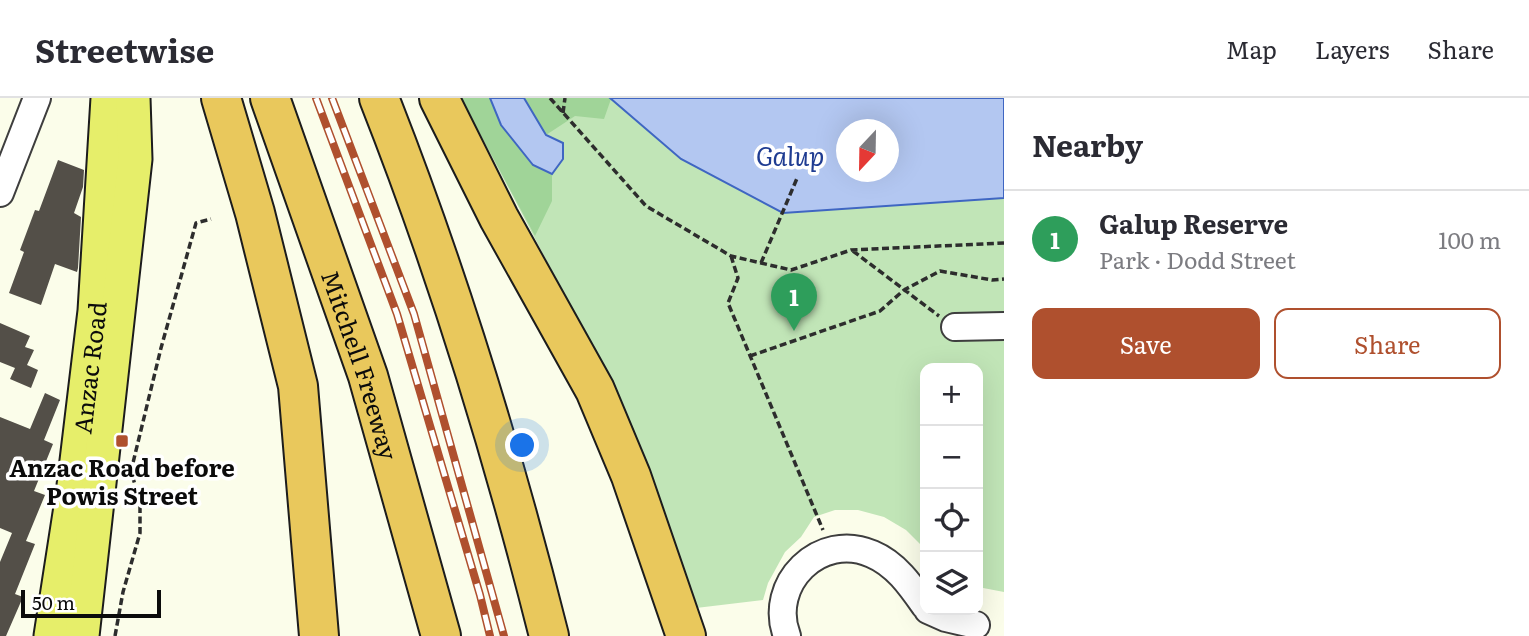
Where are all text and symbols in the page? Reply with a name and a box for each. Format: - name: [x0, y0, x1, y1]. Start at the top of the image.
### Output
- text: Streetwise: [35, 24, 214, 73]
- text: Map: [1226, 31, 1277, 66]
- text: Layers: [1315, 31, 1389, 66]
- text: Share: [1427, 31, 1494, 66]
- north arrow: [836, 119, 899, 182]
- text: Nearby: [1032, 122, 1143, 166]
- water label: Galup: [756, 135, 824, 174]
- text: Galup Reserve: [1099, 203, 1288, 242]
- text: 1: [1050, 222, 1060, 256]
- text: 100 m: [1438, 222, 1501, 256]
- text: Park · Dodd Street: [1099, 242, 1296, 276]
- street label: Mitchell Freeway: [314, 265, 408, 464]
- pin: 1: [771, 273, 817, 331]
- street label: Anzac Road: [63, 300, 113, 436]
- button: Save: [1032, 308, 1260, 379]
- button: Share: [1274, 308, 1501, 379]
- map controls: [920, 363, 983, 615]
- button: +: [920, 363, 983, 426]
- button: −: [920, 426, 983, 489]
- your location: [505, 428, 539, 462]
- marker: Anzac Road before Powis Street: [114, 433, 130, 449]
- place label: Anzac Road before Powis Street: [9, 449, 235, 512]
- button: locate: [920, 489, 983, 552]
- button: layers: [920, 552, 983, 615]
- scale bar: [21, 587, 161, 619]
- text: 50 m: [32, 588, 75, 616]

